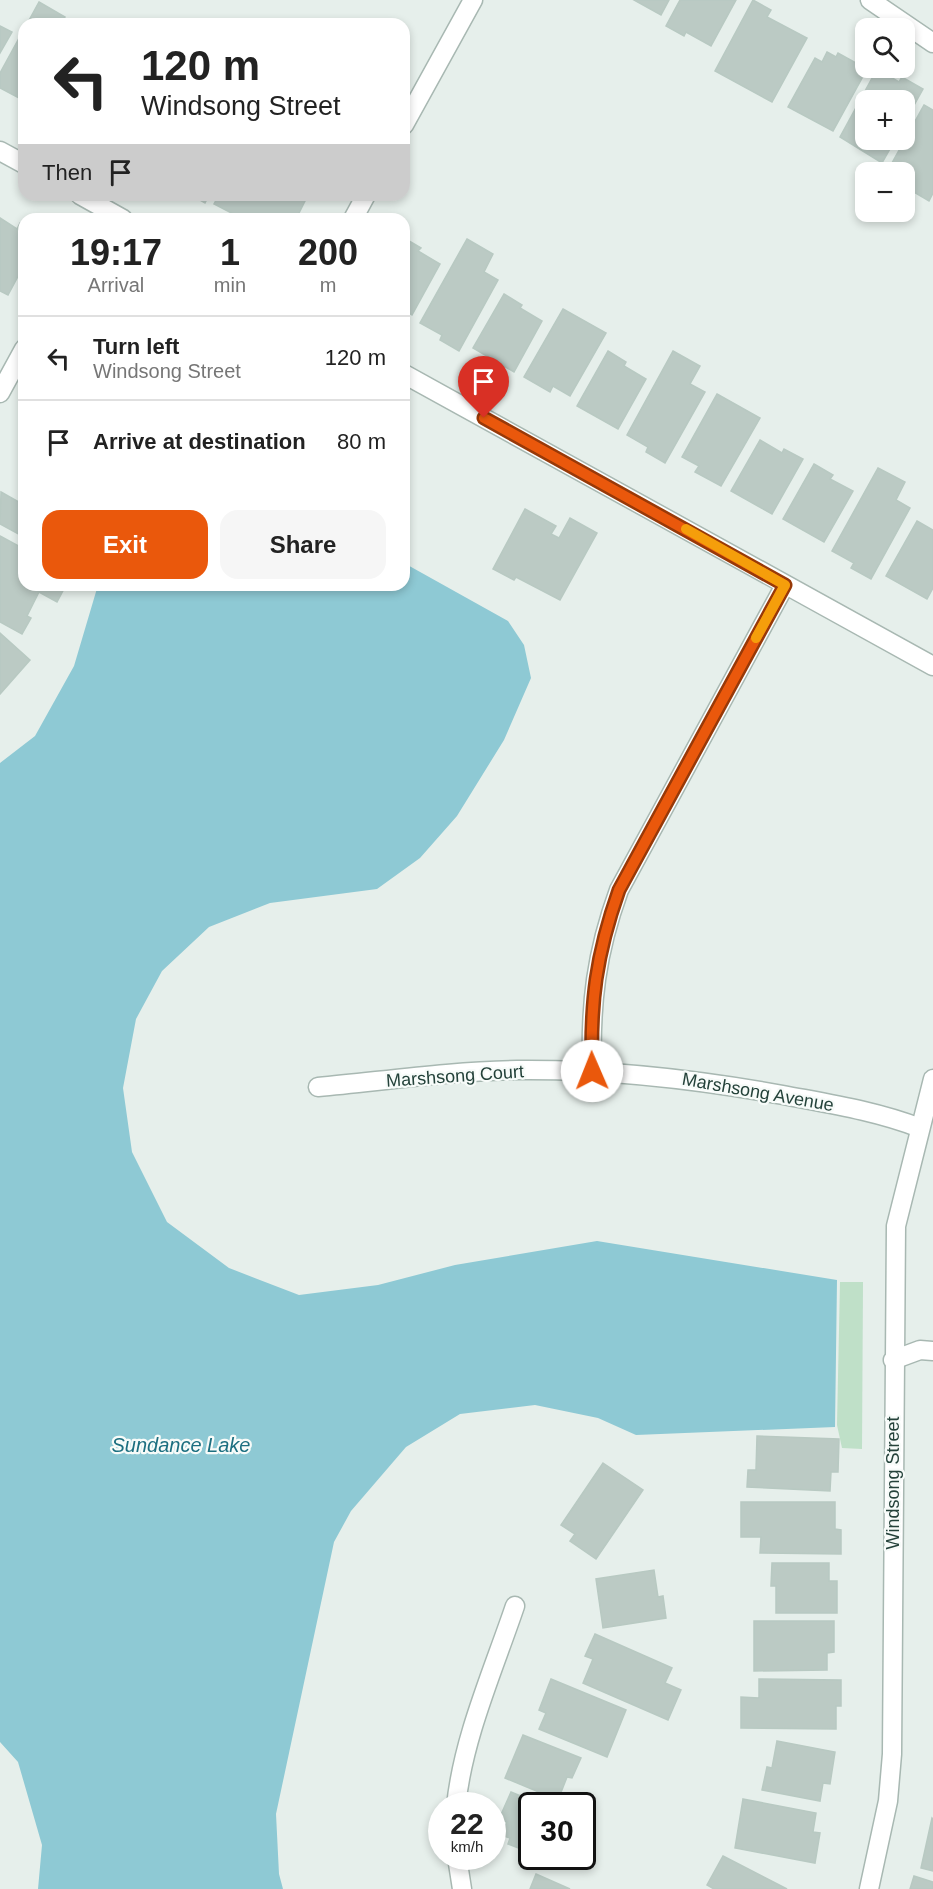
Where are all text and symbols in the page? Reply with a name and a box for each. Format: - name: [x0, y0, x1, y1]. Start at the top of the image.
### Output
- map controls: [855, 18, 915, 222]
- button: search: [855, 18, 915, 78]
- icon: left: [42, 42, 120, 120]
- text: 120 m: [141, 42, 260, 89]
- button: +: [855, 90, 915, 150]
- text: Windsong Street: [141, 91, 341, 121]
- icon: arrive: [104, 156, 137, 189]
- text: Then: [42, 160, 92, 185]
- button: −: [855, 162, 915, 222]
- text: 19:17: [70, 232, 162, 273]
- text: 1: [220, 232, 240, 273]
- text: 200: [298, 232, 358, 273]
- text: Arrival: [88, 274, 144, 296]
- text: min: [214, 274, 246, 296]
- text: m: [320, 274, 336, 296]
- text: Turn left: [93, 334, 179, 359]
- icon: left: [42, 342, 75, 375]
- text: 120 m: [325, 345, 386, 370]
- pin: [458, 356, 509, 418]
- text: Windsong Street: [93, 360, 241, 382]
- icon: arrive: [467, 365, 500, 398]
- icon: arrive: [42, 426, 75, 459]
- text: Arrive at destination: [93, 429, 306, 454]
- text: 80 m: [337, 429, 386, 454]
- button: Exit: [42, 510, 208, 579]
- button: Share: [220, 510, 386, 579]
- position arrow: [560, 1039, 624, 1103]
- street label: Marshsong Court: [385, 1061, 525, 1091]
- street label: Marshsong Avenue: [681, 1069, 835, 1115]
- street label: Windsong Street: [883, 1416, 903, 1550]
- water label: Sundance Lake: [111, 1434, 251, 1456]
- speed limit sign: 30: [518, 1792, 596, 1870]
- text: 22: [450, 1807, 484, 1840]
- text: km/h: [451, 1838, 483, 1855]

